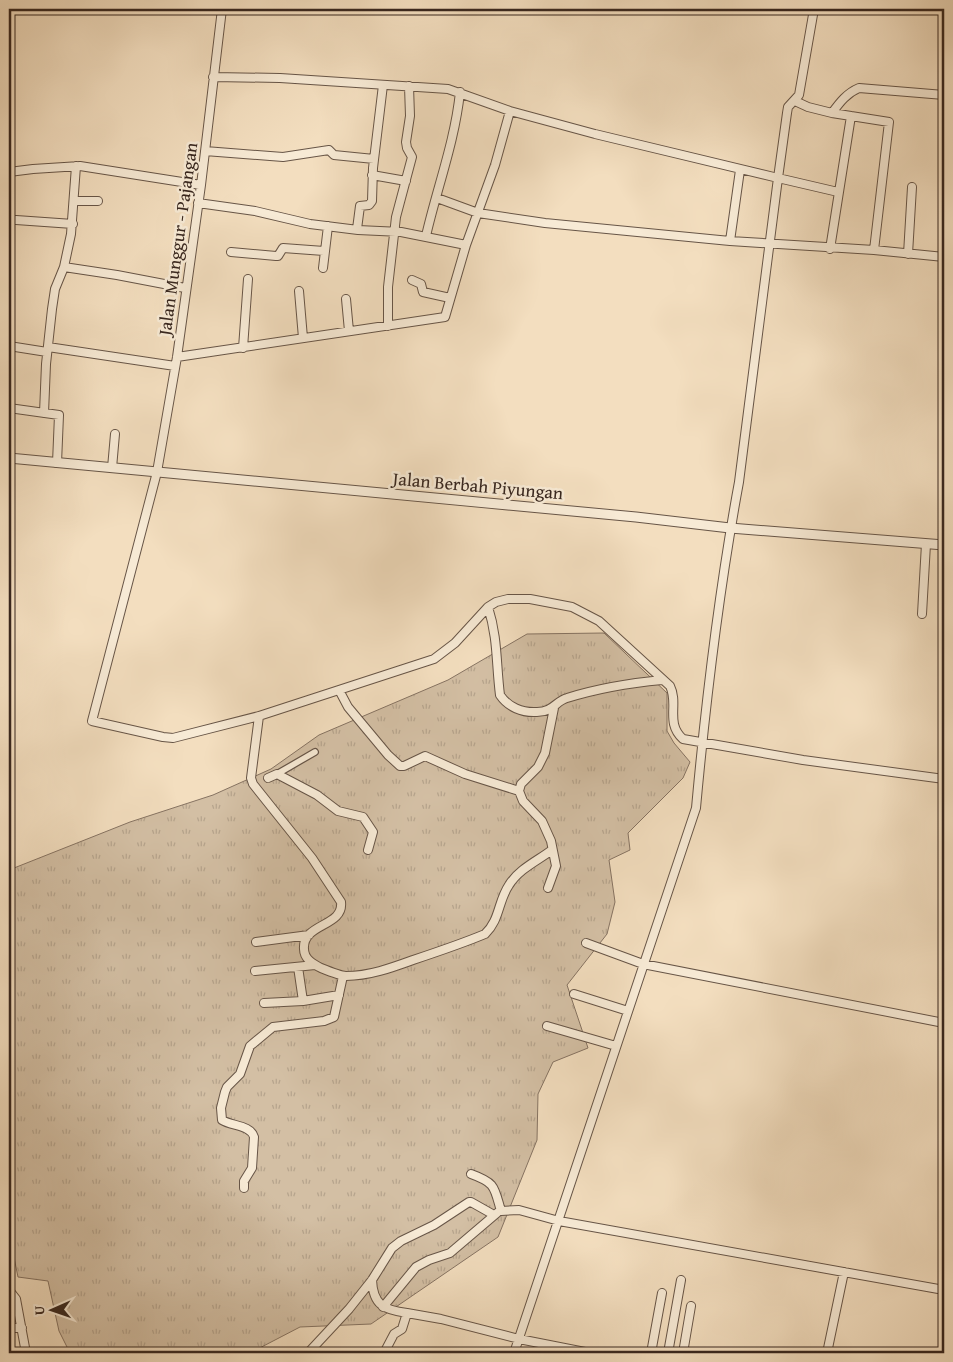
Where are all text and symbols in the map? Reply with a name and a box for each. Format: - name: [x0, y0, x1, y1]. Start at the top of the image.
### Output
- street label: Jalan Munggur - Pajangan: [150, 141, 204, 339]
- street label: Jalan Berbah Piyungan: [390, 464, 564, 506]
- north arrow: [28, 1284, 78, 1334]
- text: U: [29, 1305, 49, 1316]

